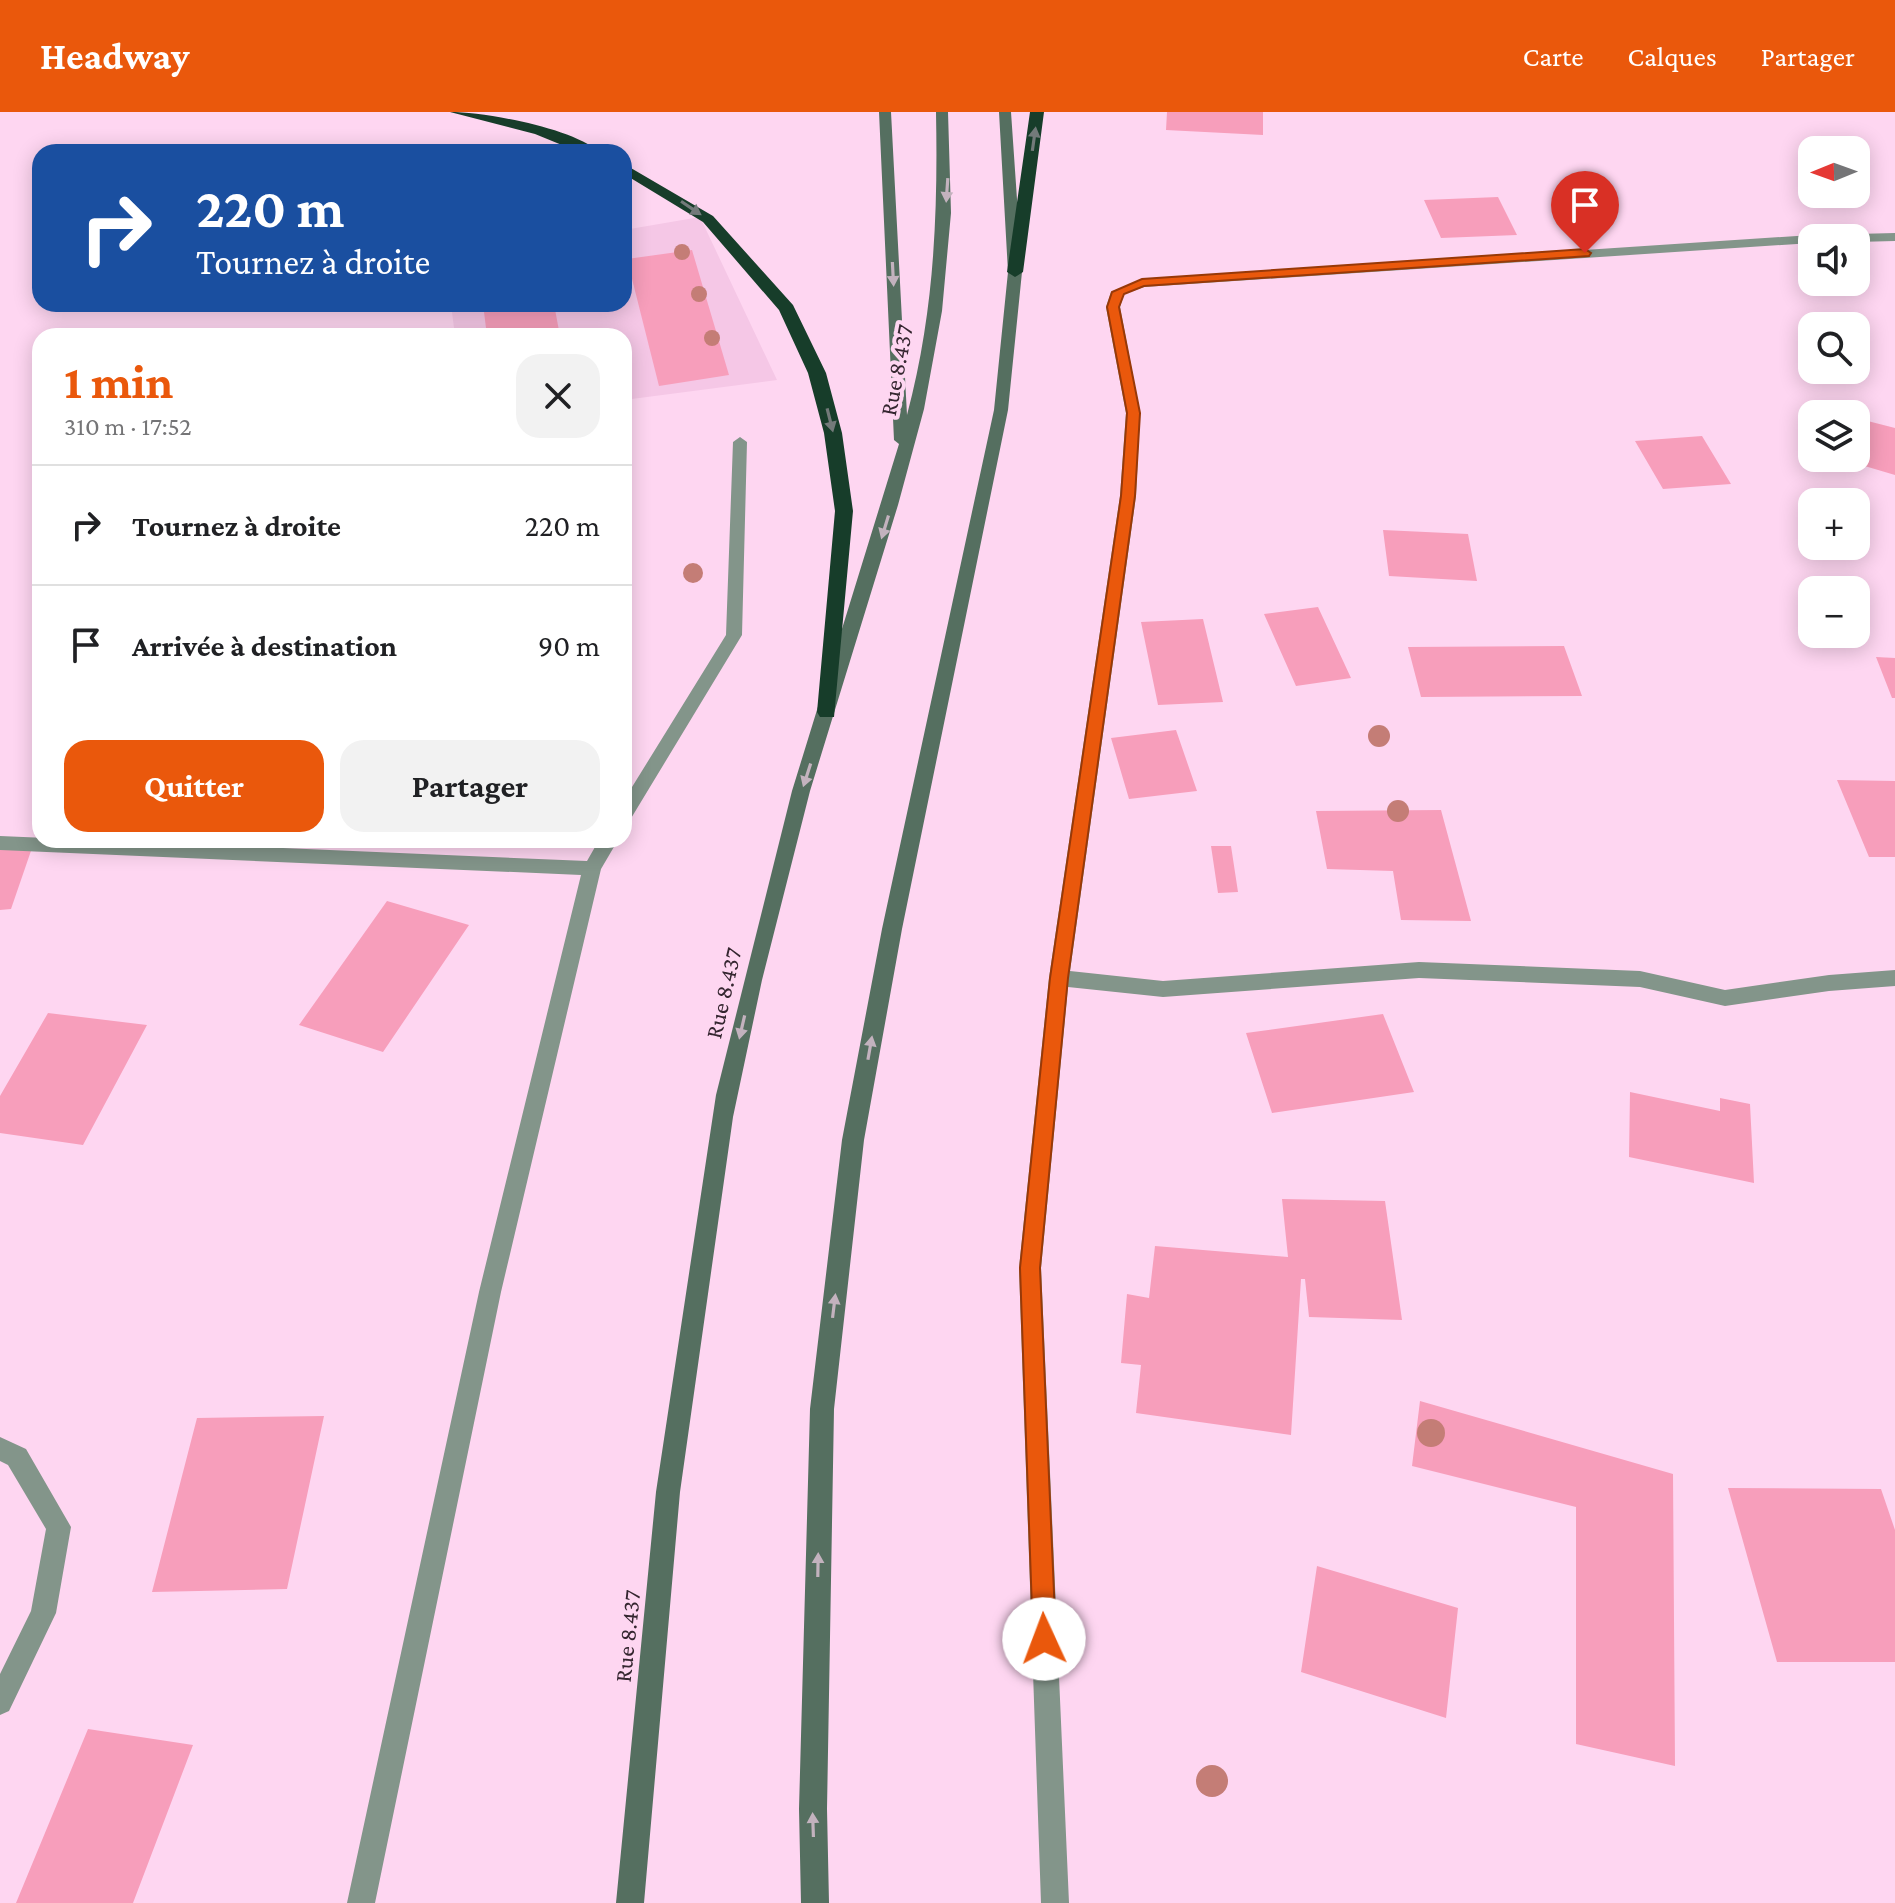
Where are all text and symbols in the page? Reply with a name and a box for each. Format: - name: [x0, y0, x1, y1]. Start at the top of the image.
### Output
- text: Headway: [40, 35, 190, 77]
- text: Carte: [1523, 41, 1584, 72]
- text: Calques: [1628, 41, 1717, 72]
- text: Partager: [1761, 41, 1855, 72]
- one-way arrow: [1028, 126, 1041, 151]
- north arrow: [1798, 136, 1870, 208]
- map controls: [1798, 136, 1870, 648]
- pin: [1551, 171, 1619, 253]
- icon: right: [64, 176, 168, 280]
- text: 220 m: [196, 177, 345, 239]
- one-way arrow: [940, 178, 953, 203]
- icon: arrive: [1563, 183, 1607, 227]
- one-way arrow: [680, 200, 701, 215]
- button: sound: [1798, 224, 1870, 296]
- text: Tournez à droite: [196, 242, 430, 282]
- one-way arrow: [887, 262, 900, 287]
- button: search: [1798, 312, 1870, 384]
- street label: Rue 8.437: [874, 322, 918, 418]
- button: close: [516, 354, 600, 438]
- text: 1 min: [64, 355, 173, 408]
- button: layers: [1798, 400, 1870, 472]
- one-way arrow: [824, 408, 836, 433]
- text: 310 m · 17:52: [64, 412, 192, 441]
- button: +: [1798, 488, 1870, 560]
- icon: right: [64, 503, 108, 547]
- text: Tournez à droite: [132, 509, 341, 542]
- text: 220 m: [525, 509, 600, 542]
- one-way arrow: [878, 515, 891, 539]
- button: −: [1798, 576, 1870, 648]
- icon: arrive: [64, 623, 108, 667]
- text: Arrivée à destination: [132, 629, 397, 662]
- text: 90 m: [538, 629, 600, 662]
- button: Quitter: [64, 740, 324, 832]
- button: Partager: [340, 740, 600, 832]
- one-way arrow: [801, 763, 813, 787]
- street label: Rue 8.437: [699, 945, 747, 1041]
- one-way arrow: [735, 1014, 748, 1039]
- one-way arrow: [864, 1036, 876, 1061]
- one-way arrow: [827, 1293, 840, 1318]
- one-way arrow: [812, 1552, 825, 1577]
- street label: Rue 8.437: [609, 1589, 645, 1683]
- position arrow: [1002, 1597, 1086, 1681]
- one-way arrow: [807, 1812, 819, 1837]

